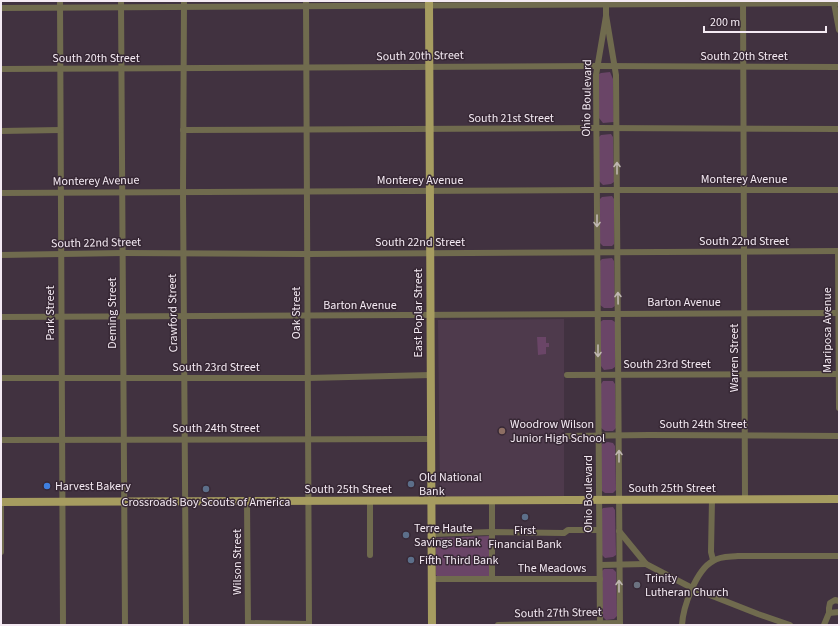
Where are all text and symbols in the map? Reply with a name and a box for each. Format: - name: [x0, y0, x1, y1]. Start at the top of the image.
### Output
- scale bar: [704, 8, 826, 34]
- text: 200 m: [710, 14, 740, 31]
- street label: South 20th Street: [376, 47, 464, 65]
- street label: South 20th Street: [700, 48, 788, 65]
- street label: South 20th Street: [52, 50, 140, 67]
- street label: Ohio Boulevard: [578, 59, 596, 137]
- street label: South 21st Street: [468, 110, 554, 127]
- one-way arrow: [613, 162, 621, 175]
- street label: Monterey Avenue: [701, 171, 787, 188]
- street label: Monterey Avenue: [53, 172, 140, 190]
- street label: Monterey Avenue: [377, 172, 463, 189]
- one-way arrow: [593, 214, 601, 227]
- street label: South 22nd Street: [699, 233, 789, 250]
- street label: South 22nd Street: [51, 234, 141, 252]
- street label: South 22nd Street: [375, 234, 465, 251]
- street label: East Poplar Street: [410, 268, 427, 358]
- street label: Crawford Street: [164, 274, 182, 352]
- street label: Deming Street: [104, 277, 121, 349]
- street label: Park Street: [42, 286, 59, 340]
- street label: Oak Street: [288, 287, 305, 339]
- street label: Mariposa Avenue: [819, 287, 836, 373]
- one-way arrow: [614, 292, 621, 305]
- street label: Barton Avenue: [647, 294, 721, 311]
- street label: Barton Avenue: [323, 297, 397, 314]
- street label: Warren Street: [726, 324, 743, 392]
- one-way arrow: [594, 344, 602, 357]
- street label: South 23rd Street: [623, 356, 711, 373]
- street label: South 23rd Street: [172, 359, 260, 376]
- place label: Woodrow Wilson Junior High School: [510, 416, 605, 447]
- street label: South 24th Street: [659, 416, 747, 433]
- street label: South 24th Street: [172, 420, 260, 437]
- marker: Woodrow Wilson Junior High School: [497, 426, 507, 436]
- one-way arrow: [615, 450, 623, 463]
- street label: Ohio Boulevard: [580, 455, 597, 533]
- place label: Old National Bank: [419, 469, 482, 500]
- place label: Harvest Bakery: [55, 478, 131, 495]
- marker: Old National Bank: [406, 479, 416, 489]
- street label: South 25th Street: [628, 480, 716, 497]
- marker: Harvest Bakery: [42, 481, 52, 491]
- street label: South 25th Street: [304, 481, 392, 498]
- marker: Crossroads Boy Scouts of America: [201, 484, 211, 494]
- place label: Crossroads Boy Scouts of America: [122, 494, 290, 511]
- marker: First Financial Bank: [520, 512, 530, 522]
- place label: Terre Haute Savings Bank: [414, 520, 481, 551]
- place label: First Financial Bank: [488, 522, 562, 553]
- street label: Wilson Street: [229, 529, 246, 595]
- marker: Terre Haute Savings Bank: [401, 530, 411, 540]
- place label: Fifth Third Bank: [419, 552, 499, 569]
- marker: Fifth Third Bank: [406, 555, 416, 565]
- street label: The Meadows: [518, 560, 586, 577]
- place label: Trinity Lutheran Church: [645, 570, 729, 601]
- one-way arrow: [615, 580, 623, 593]
- marker: Trinity Lutheran Church: [632, 580, 642, 590]
- street label: South 27th Street: [514, 604, 602, 622]

